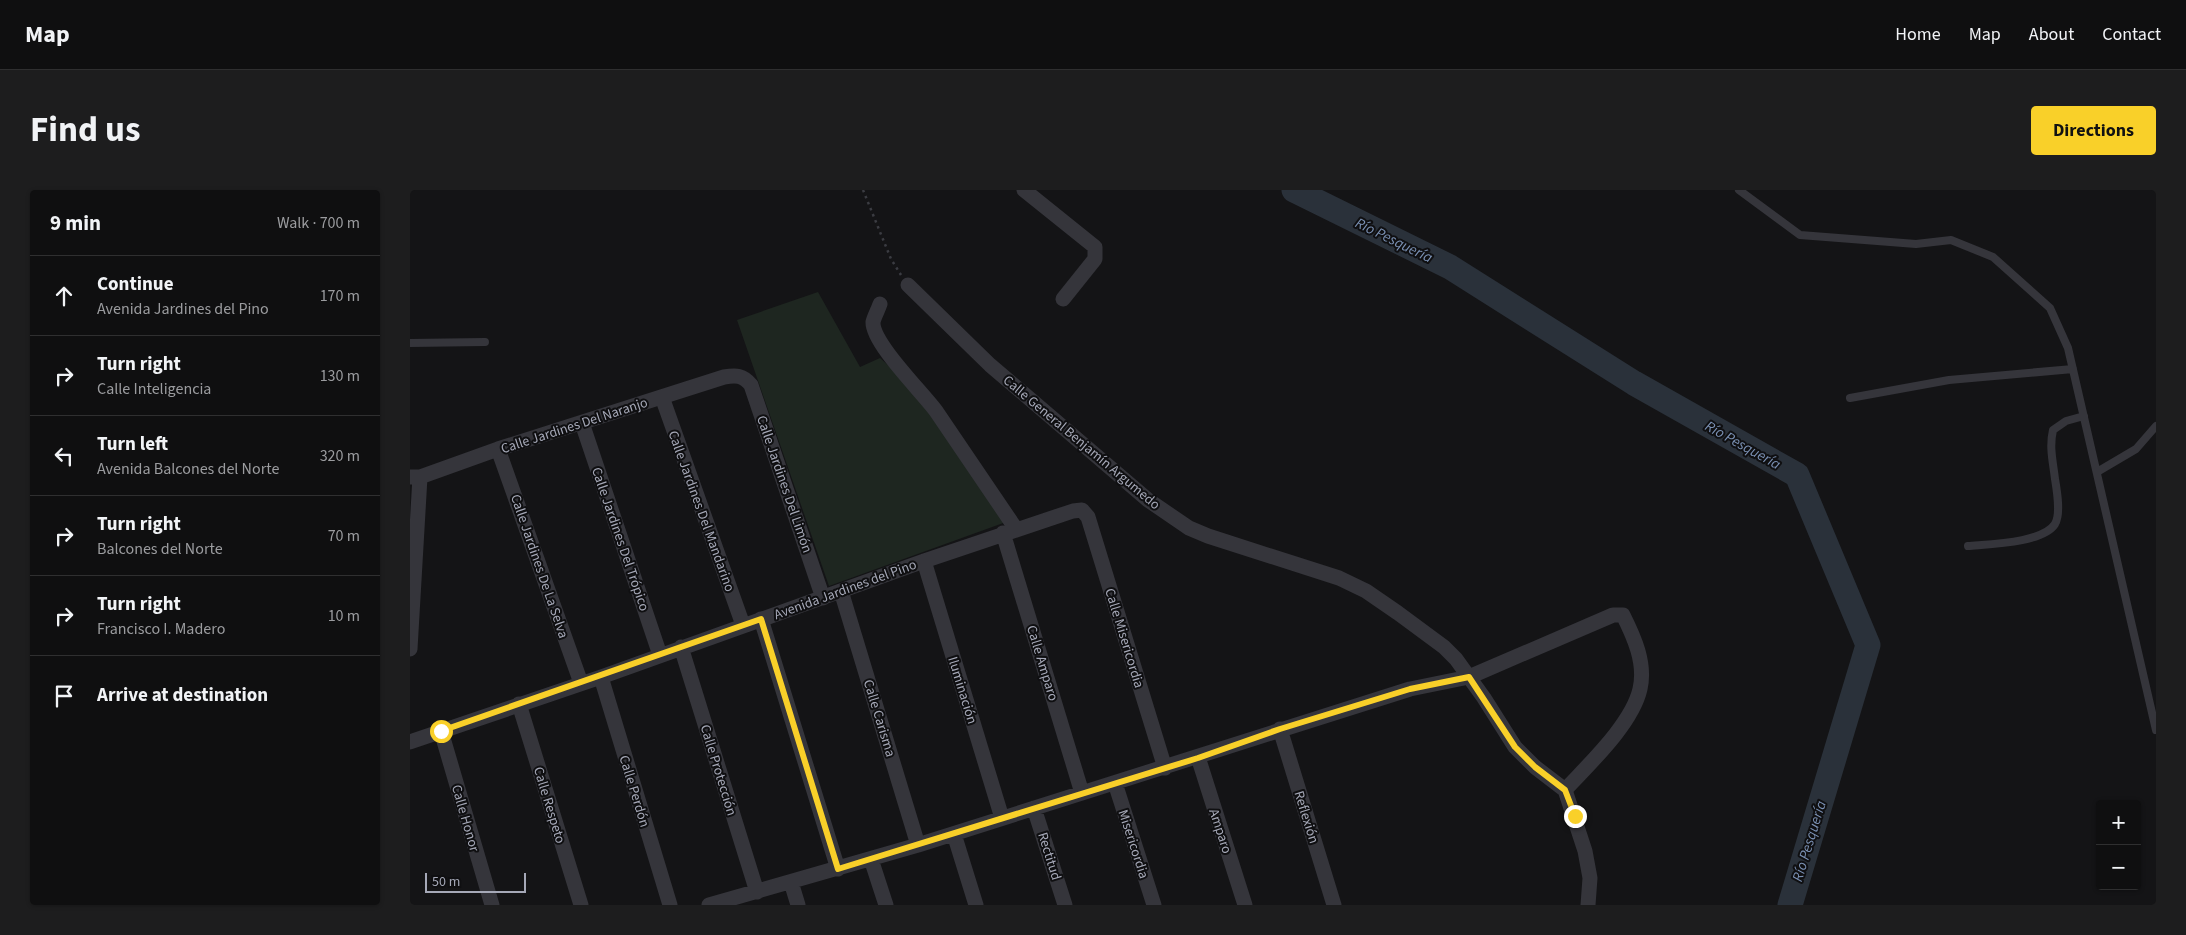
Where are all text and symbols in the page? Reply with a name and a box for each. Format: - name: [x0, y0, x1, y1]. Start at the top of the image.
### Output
- text: Map: [25, 17, 70, 52]
- text: Home: [1895, 22, 1941, 47]
- text: Map: [1969, 22, 2001, 47]
- text: About: [2029, 22, 2074, 47]
- text: Contact: [2102, 22, 2161, 47]
- text: Find us: [30, 105, 140, 155]
- button: Directions: [2031, 106, 2156, 155]
- text: 9 min: [50, 208, 101, 238]
- text: Walk · 700 m: [277, 212, 360, 234]
- water label: Río Pesquería: [1352, 213, 1436, 268]
- text: Continue: [97, 271, 174, 298]
- icon: ahead: [50, 282, 78, 310]
- text: 170 m: [320, 285, 360, 307]
- text: Avenida Jardines del Pino: [97, 298, 269, 320]
- text: Turn right: [97, 351, 181, 378]
- icon: right: [50, 362, 78, 390]
- text: 130 m: [320, 365, 360, 387]
- street label: Calle General Benjamín Argumedo: [998, 371, 1164, 515]
- text: Calle Inteligencia: [97, 378, 211, 400]
- street label: Calle Jardines Del Naranjo: [498, 393, 650, 459]
- street label: Calle Jardines Del Limón: [751, 413, 817, 556]
- water label: Río Pesquería: [1701, 416, 1784, 475]
- street label: Calle Jardines Del Mandarino: [663, 428, 740, 595]
- text: Turn left: [97, 431, 168, 458]
- icon: left: [50, 442, 78, 470]
- text: 320 m: [320, 445, 360, 467]
- text: Avenida Balcones del Norte: [97, 458, 279, 480]
- street label: Calle Jardines Del Trópico: [586, 465, 654, 614]
- street label: Calle Jardines De La Selva: [505, 492, 573, 641]
- text: Turn right: [97, 511, 181, 538]
- icon: right: [50, 522, 78, 550]
- text: 70 m: [328, 525, 360, 547]
- text: Balcones del Norte: [97, 538, 223, 560]
- street label: Avenida Jardines del Pino: [771, 555, 919, 625]
- street label: Calle Misericordia: [1099, 586, 1149, 691]
- text: Turn right: [97, 591, 181, 618]
- icon: right: [50, 602, 78, 630]
- text: 10 m: [328, 605, 360, 627]
- text: Francisco I. Madero: [97, 618, 225, 640]
- street label: Calle Amparo: [1021, 623, 1063, 704]
- street label: Iluminación: [942, 654, 982, 727]
- street label: Calle Carisma: [858, 677, 900, 759]
- icon: arrive: [50, 682, 78, 710]
- text: Arrive at destination: [97, 682, 268, 709]
- route start: [430, 720, 453, 743]
- street label: Calle Protección: [695, 722, 741, 818]
- street label: Calle Perdón: [614, 753, 654, 830]
- street label: Calle Respeto: [528, 764, 570, 846]
- street label: Calle Honor: [446, 782, 484, 854]
- street label: Reflexión: [1289, 788, 1324, 846]
- water label: Río Pesquería: [1787, 798, 1832, 884]
- map controls: [2096, 800, 2141, 890]
- button: +: [2096, 800, 2141, 845]
- route end: [1564, 805, 1587, 828]
- street label: Amparo: [1203, 806, 1237, 856]
- street label: Misericordia: [1113, 807, 1154, 881]
- street label: Rectitud: [1032, 830, 1066, 883]
- button: −: [2096, 845, 2141, 890]
- scale bar: [425, 870, 526, 893]
- text: 50 m: [432, 872, 460, 892]

